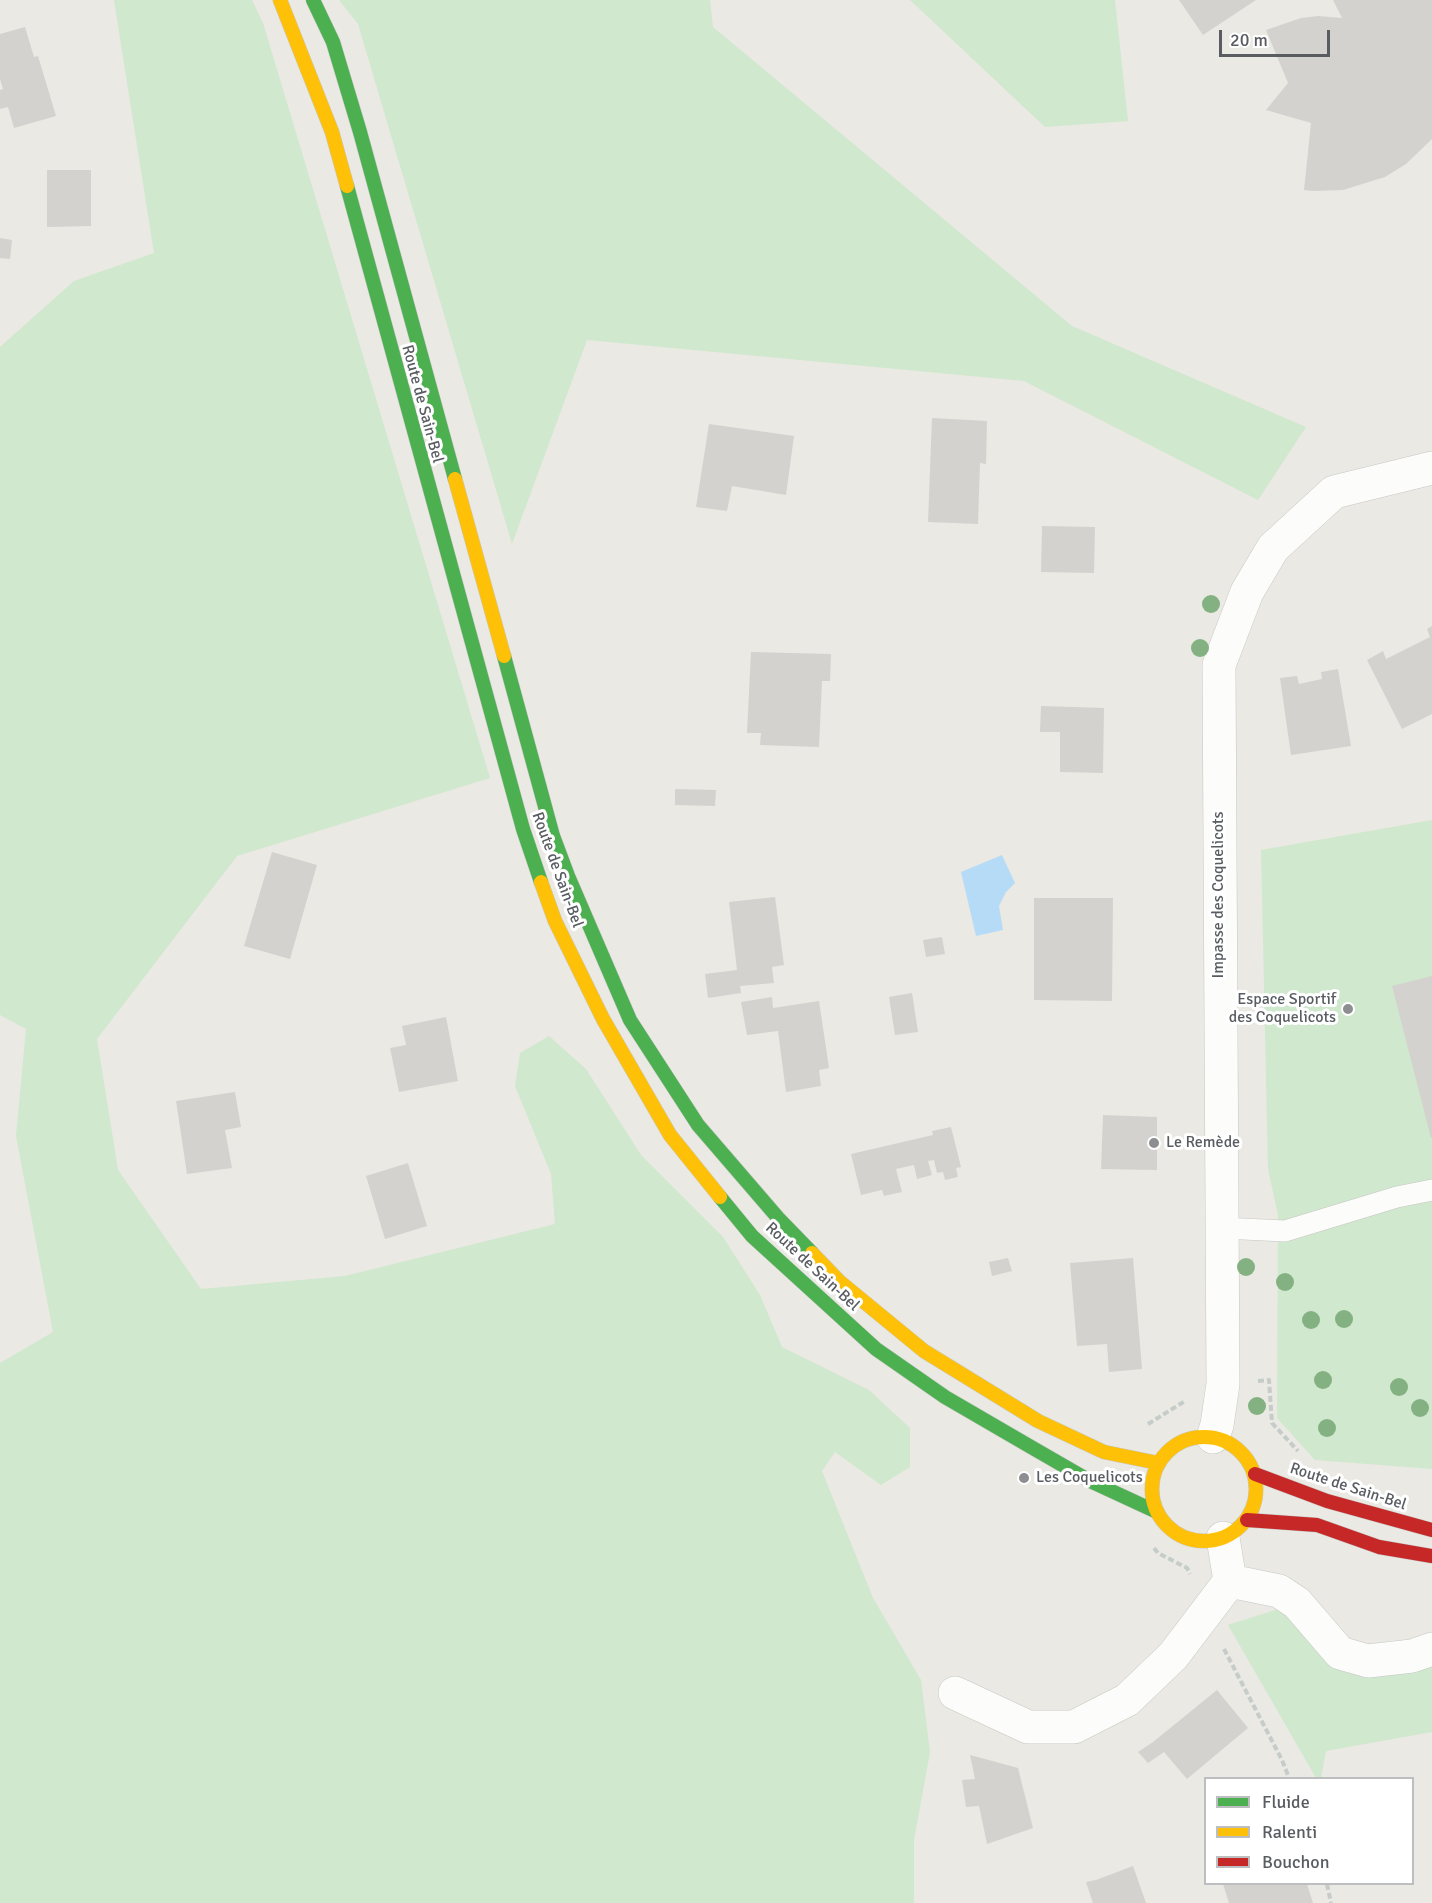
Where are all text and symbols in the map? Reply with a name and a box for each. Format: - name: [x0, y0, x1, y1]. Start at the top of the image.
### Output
- scale bar: [1222, 18, 1333, 56]
- text: 20 m: [1230, 29, 1268, 51]
- street label: Route de Sain-Bel: [397, 343, 447, 465]
- street label: Route de Sain-Bel: [527, 810, 587, 930]
- street label: Impasse des Coquelicots: [1209, 812, 1229, 978]
- place label: Espace Sportif des Coquelicots: [1229, 990, 1336, 1028]
- marker: Espace Sportif des Coquelicots: [1341, 1002, 1355, 1016]
- place label: Le Remède: [1166, 1133, 1240, 1153]
- marker: Le Remède: [1147, 1136, 1161, 1150]
- street label: Route de Sain-Bel: [761, 1219, 863, 1315]
- street label: Route de Sain-Bel: [1287, 1459, 1409, 1515]
- place label: Les Coquelicots: [1036, 1468, 1143, 1488]
- marker: Les Coquelicots: [1017, 1471, 1031, 1485]
- legend: [1204, 1777, 1414, 1885]
- text: Fluide: [1262, 1791, 1310, 1813]
- text: Ralenti: [1262, 1821, 1317, 1843]
- text: Bouchon: [1262, 1851, 1330, 1873]

